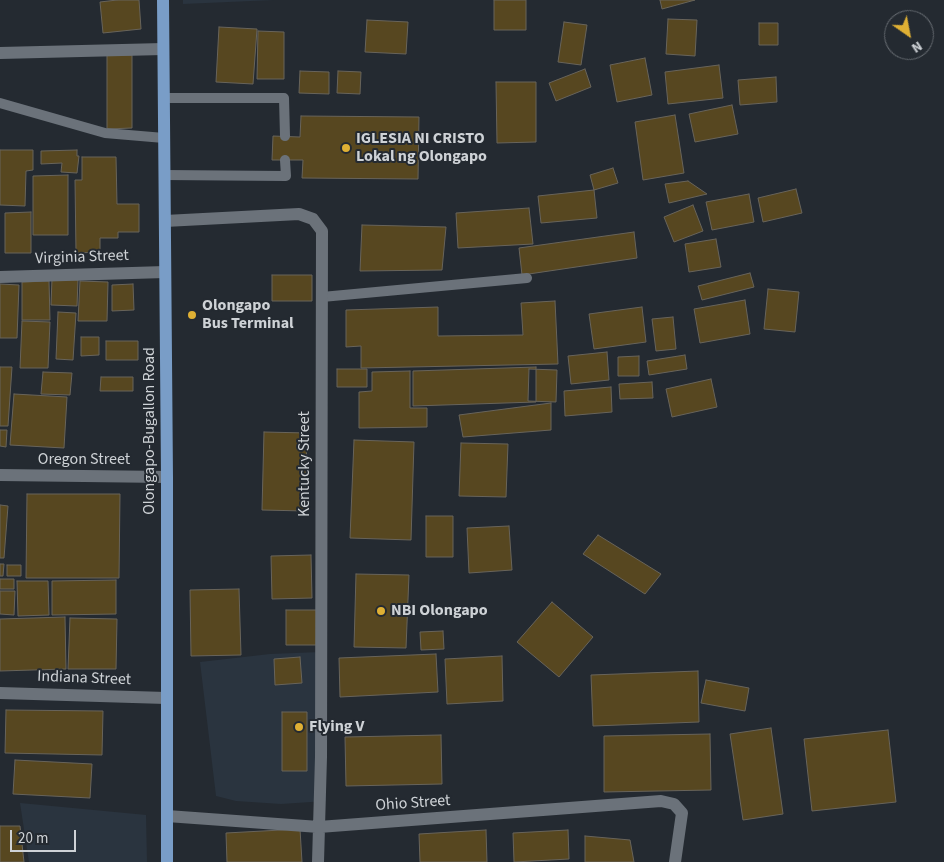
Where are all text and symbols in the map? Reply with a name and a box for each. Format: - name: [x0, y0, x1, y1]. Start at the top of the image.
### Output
- north arrow: [884, 10, 934, 60]
- text: N: [907, 36, 926, 58]
- place label: IGLESIA NI CRISTO Lokal ng Olongapo: [356, 129, 487, 167]
- marker: IGLESIA NI CRISTO Lokal ng Olongapo: [340, 142, 352, 154]
- street label: Virginia Street: [35, 247, 129, 269]
- place label: Olongapo Bus Terminal: [202, 296, 294, 334]
- marker: Olongapo Bus Terminal: [186, 309, 198, 321]
- street label: Olongapo-Bugallon Road: [140, 347, 160, 515]
- street label: Kentucky Street: [295, 411, 315, 517]
- street label: Oregon Street: [38, 450, 130, 470]
- place label: NBI Olongapo: [391, 601, 488, 621]
- marker: NBI Olongapo: [375, 605, 387, 617]
- street label: Indiana Street: [37, 668, 131, 690]
- place label: Flying V: [309, 717, 365, 737]
- marker: Flying V: [293, 721, 305, 733]
- street label: Ohio Street: [375, 792, 451, 816]
- scale bar: [12, 820, 79, 852]
- text: 20 m: [18, 828, 48, 849]

